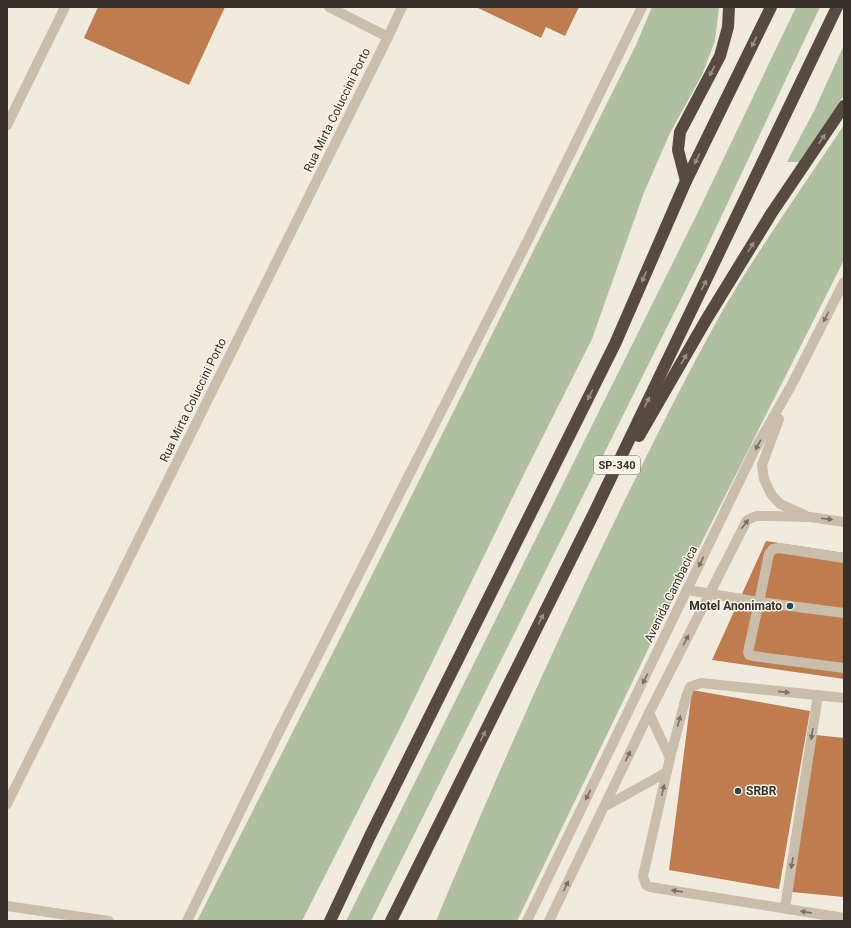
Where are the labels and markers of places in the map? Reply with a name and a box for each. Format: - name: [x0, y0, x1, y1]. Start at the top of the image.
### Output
- place label: Motel Anonimato: [689, 599, 782, 613]
- marker: Motel Anonimato: [785, 601, 795, 611]
- place label: SRBR: [746, 784, 777, 798]
- marker: SRBR: [733, 786, 743, 796]

